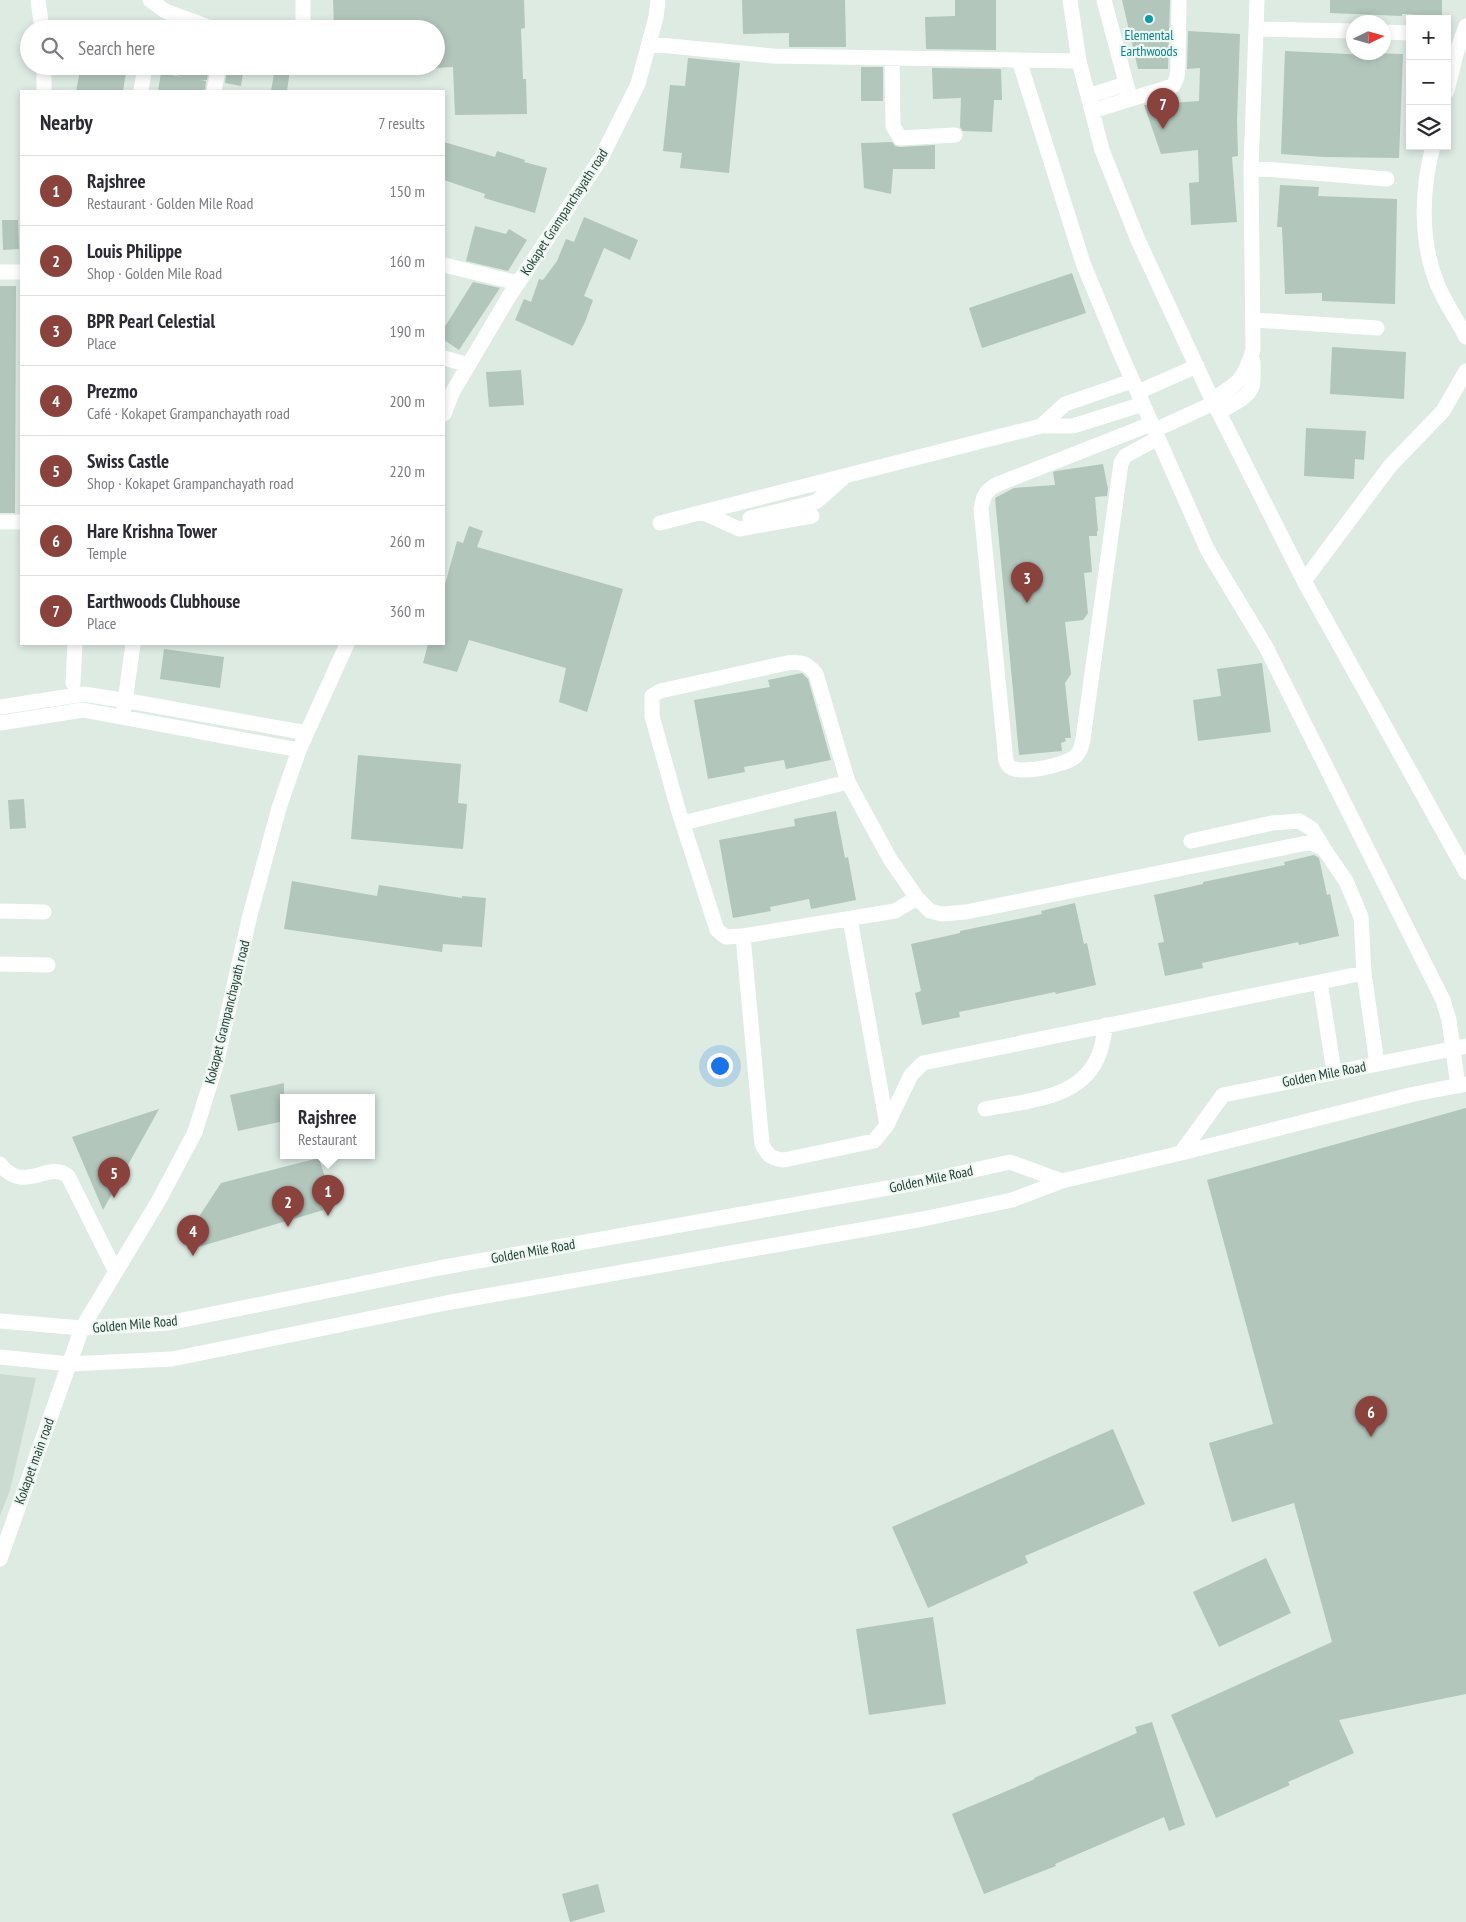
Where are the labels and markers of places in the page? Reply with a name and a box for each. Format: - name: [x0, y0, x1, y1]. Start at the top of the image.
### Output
- marker: Elemental Earthwoods: [1143, 13, 1155, 25]
- place label: Elemental Earthwoods: [1121, 26, 1178, 60]
- pin: 7: [1147, 88, 1179, 129]
- pin: 3: [1011, 562, 1043, 603]
- pin: 5: [98, 1157, 130, 1198]
- pin: 1: [312, 1175, 344, 1216]
- pin: 2: [272, 1186, 304, 1227]
- pin: 4: [177, 1215, 209, 1256]
- pin: 6: [1355, 1396, 1387, 1437]

